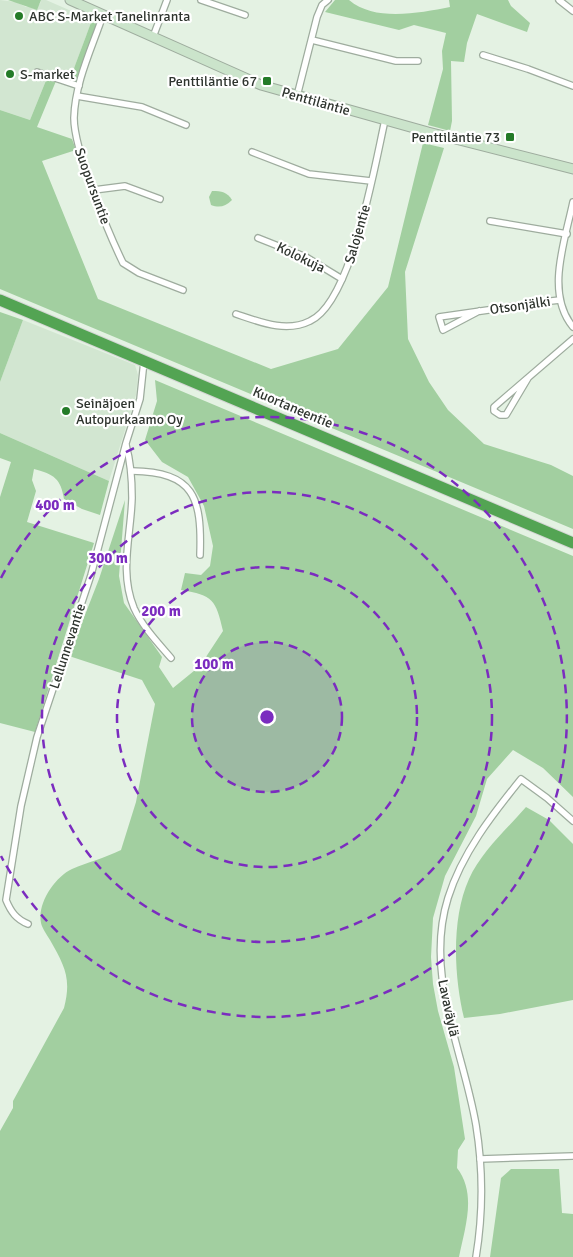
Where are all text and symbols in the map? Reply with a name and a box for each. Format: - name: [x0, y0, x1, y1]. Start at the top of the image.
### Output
- place label: ABC S-Market Tanelinranta: [29, 8, 190, 25]
- marker: ABC S-Market Tanelinranta: [13, 10, 25, 22]
- place label: S-market: [20, 66, 75, 83]
- marker: S-market: [4, 68, 16, 80]
- place label: Penttiläntie 67: [168, 73, 257, 90]
- marker: Penttiläntie 67: [261, 75, 273, 87]
- street label: Penttiläntie: [280, 84, 352, 119]
- place label: Penttiläntie 73: [411, 129, 500, 146]
- marker: Penttiläntie 73: [504, 131, 516, 143]
- street label: Suopursuntie: [71, 146, 114, 227]
- street label: Salojentie: [341, 203, 374, 266]
- street label: Kolokuja: [274, 238, 328, 276]
- street label: Otsonjälki: [489, 293, 551, 318]
- street label: Kuortaneentie: [250, 383, 335, 432]
- place label: Seinäjoen Autopurkaamo Oy: [76, 395, 183, 428]
- marker: Seinäjoen Autopurkaamo Oy: [60, 405, 72, 417]
- text: 400 m: [35, 496, 75, 514]
- text: 300 m: [88, 549, 128, 567]
- street label: Lellunnevantie: [46, 601, 89, 691]
- text: 200 m: [141, 602, 181, 620]
- text: 100 m: [194, 655, 234, 673]
- centre of rings: [258, 708, 276, 726]
- street label: Lavaväylä: [434, 978, 463, 1038]

